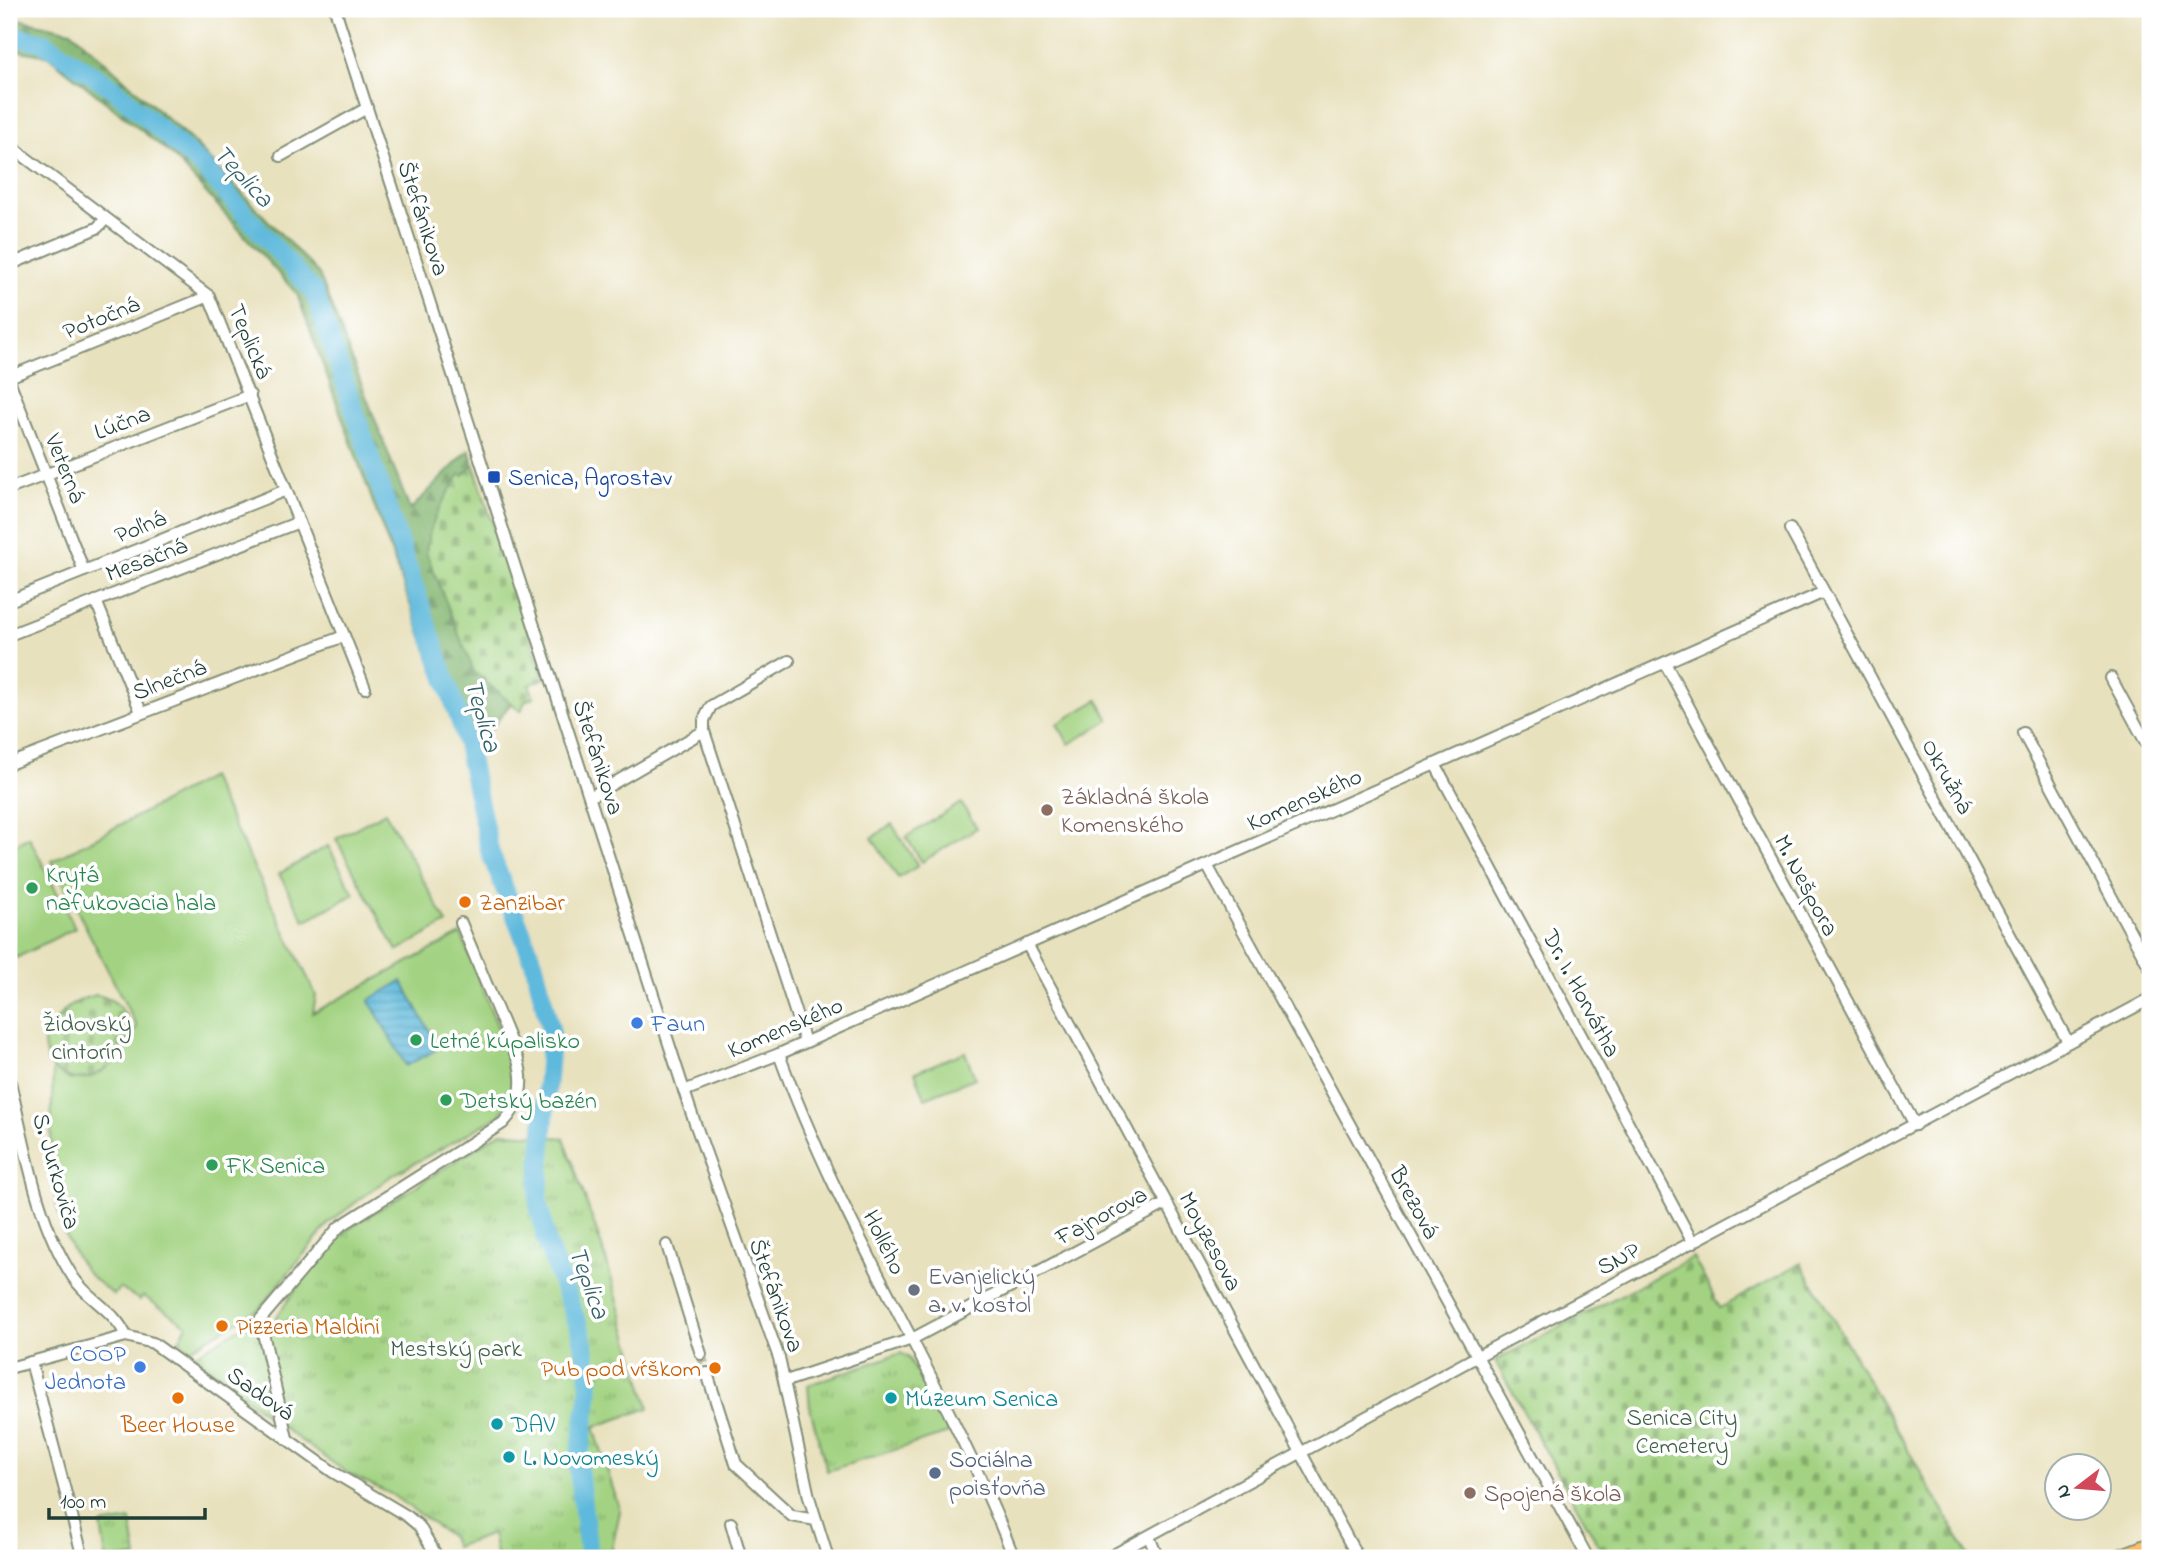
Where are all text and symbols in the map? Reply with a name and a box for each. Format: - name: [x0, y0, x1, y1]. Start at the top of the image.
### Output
- water label: Teplica: [202, 137, 282, 218]
- street label: Štefánikova: [387, 157, 457, 281]
- street label: Potočná: [58, 288, 146, 351]
- street label: Teplická: [217, 299, 280, 385]
- street label: Lúčna: [90, 398, 156, 451]
- street label: Veterná: [34, 428, 93, 509]
- place label: Senica, Agrostav: [508, 462, 673, 497]
- marker: Senica, Agrostav: [486, 469, 502, 485]
- street label: Poľná: [110, 502, 172, 554]
- street label: Mesačná: [101, 530, 193, 593]
- street label: Slnečná: [128, 651, 212, 711]
- water label: Teplica: [453, 675, 510, 758]
- street label: Štefánikova: [562, 696, 632, 820]
- street label: Okružná: [1911, 733, 1981, 821]
- street label: Komenského: [1242, 760, 1368, 842]
- place label: Základná škola Komenského: [1061, 781, 1209, 844]
- marker: Základná škola Komenského: [1039, 802, 1055, 818]
- street label: M. Nešpora: [1763, 829, 1846, 943]
- place label: Krytá nafukovacia hala: [46, 859, 216, 922]
- marker: Krytá nafukovacia hala: [24, 880, 40, 896]
- place label: Zanzibar: [479, 887, 565, 922]
- marker: Zanzibar: [457, 894, 473, 910]
- street label: Dr. I. Horvátha: [1531, 923, 1628, 1064]
- street label: Komenského: [723, 989, 849, 1069]
- park label: Židovský cintorín: [42, 1008, 132, 1071]
- place label: Faun: [650, 1008, 705, 1043]
- marker: Faun: [629, 1015, 645, 1031]
- place label: Letné kúpalisko: [430, 1025, 580, 1060]
- marker: Letné kúpalisko: [408, 1032, 424, 1048]
- place label: Detský bazén: [459, 1085, 597, 1121]
- marker: Detský bazén: [438, 1092, 454, 1108]
- street label: S. Jurkoviča: [21, 1110, 88, 1234]
- place label: FK Senica: [225, 1150, 325, 1185]
- marker: FK Senica: [204, 1157, 220, 1173]
- street label: Brezová: [1378, 1160, 1447, 1246]
- street label: Fajnorova: [1049, 1178, 1154, 1257]
- street label: Moyzesova: [1167, 1186, 1250, 1299]
- street label: Hollého: [852, 1205, 913, 1282]
- street label: Štefánikova: [738, 1234, 811, 1358]
- street label: SNP: [1591, 1234, 1647, 1286]
- water label: Teplica: [557, 1242, 618, 1325]
- place label: Evanjelický a. v. kostol: [928, 1261, 1035, 1324]
- marker: Evanjelický a. v. kostol: [906, 1282, 922, 1298]
- place label: Pizzeria Maldini: [236, 1311, 380, 1346]
- marker: Pizzeria Maldini: [214, 1318, 230, 1334]
- park label: Mestský park: [390, 1333, 522, 1369]
- place label: COOP Jednota: [45, 1338, 127, 1401]
- place label: Pub pod vŕškom: [541, 1353, 701, 1388]
- marker: COOP Jednota: [132, 1359, 148, 1375]
- street label: Sadová: [219, 1359, 301, 1431]
- marker: Pub pod vŕškom: [707, 1360, 723, 1376]
- place label: Múzeum Senica: [905, 1383, 1058, 1418]
- marker: Beer House: [170, 1390, 186, 1406]
- marker: Múzeum Senica: [883, 1390, 899, 1406]
- park label: Senica City Cemetery: [1627, 1402, 1737, 1466]
- place label: Beer House: [120, 1409, 235, 1444]
- place label: DAV: [510, 1409, 555, 1444]
- marker: DAV: [489, 1416, 505, 1432]
- place label: L. Novomeský: [523, 1442, 659, 1478]
- place label: Sociálna poisťovňa: [949, 1444, 1046, 1507]
- marker: L. Novomeský: [501, 1449, 517, 1465]
- north arrow: [2044, 1452, 2114, 1522]
- marker: Sociálna poisťovňa: [927, 1465, 943, 1481]
- scale bar: [49, 1476, 205, 1520]
- place label: Spojená škola: [1484, 1478, 1621, 1513]
- text: N: [2049, 1481, 2079, 1501]
- marker: Spojená škola: [1462, 1485, 1478, 1501]
- text: 100 m: [60, 1488, 106, 1518]

